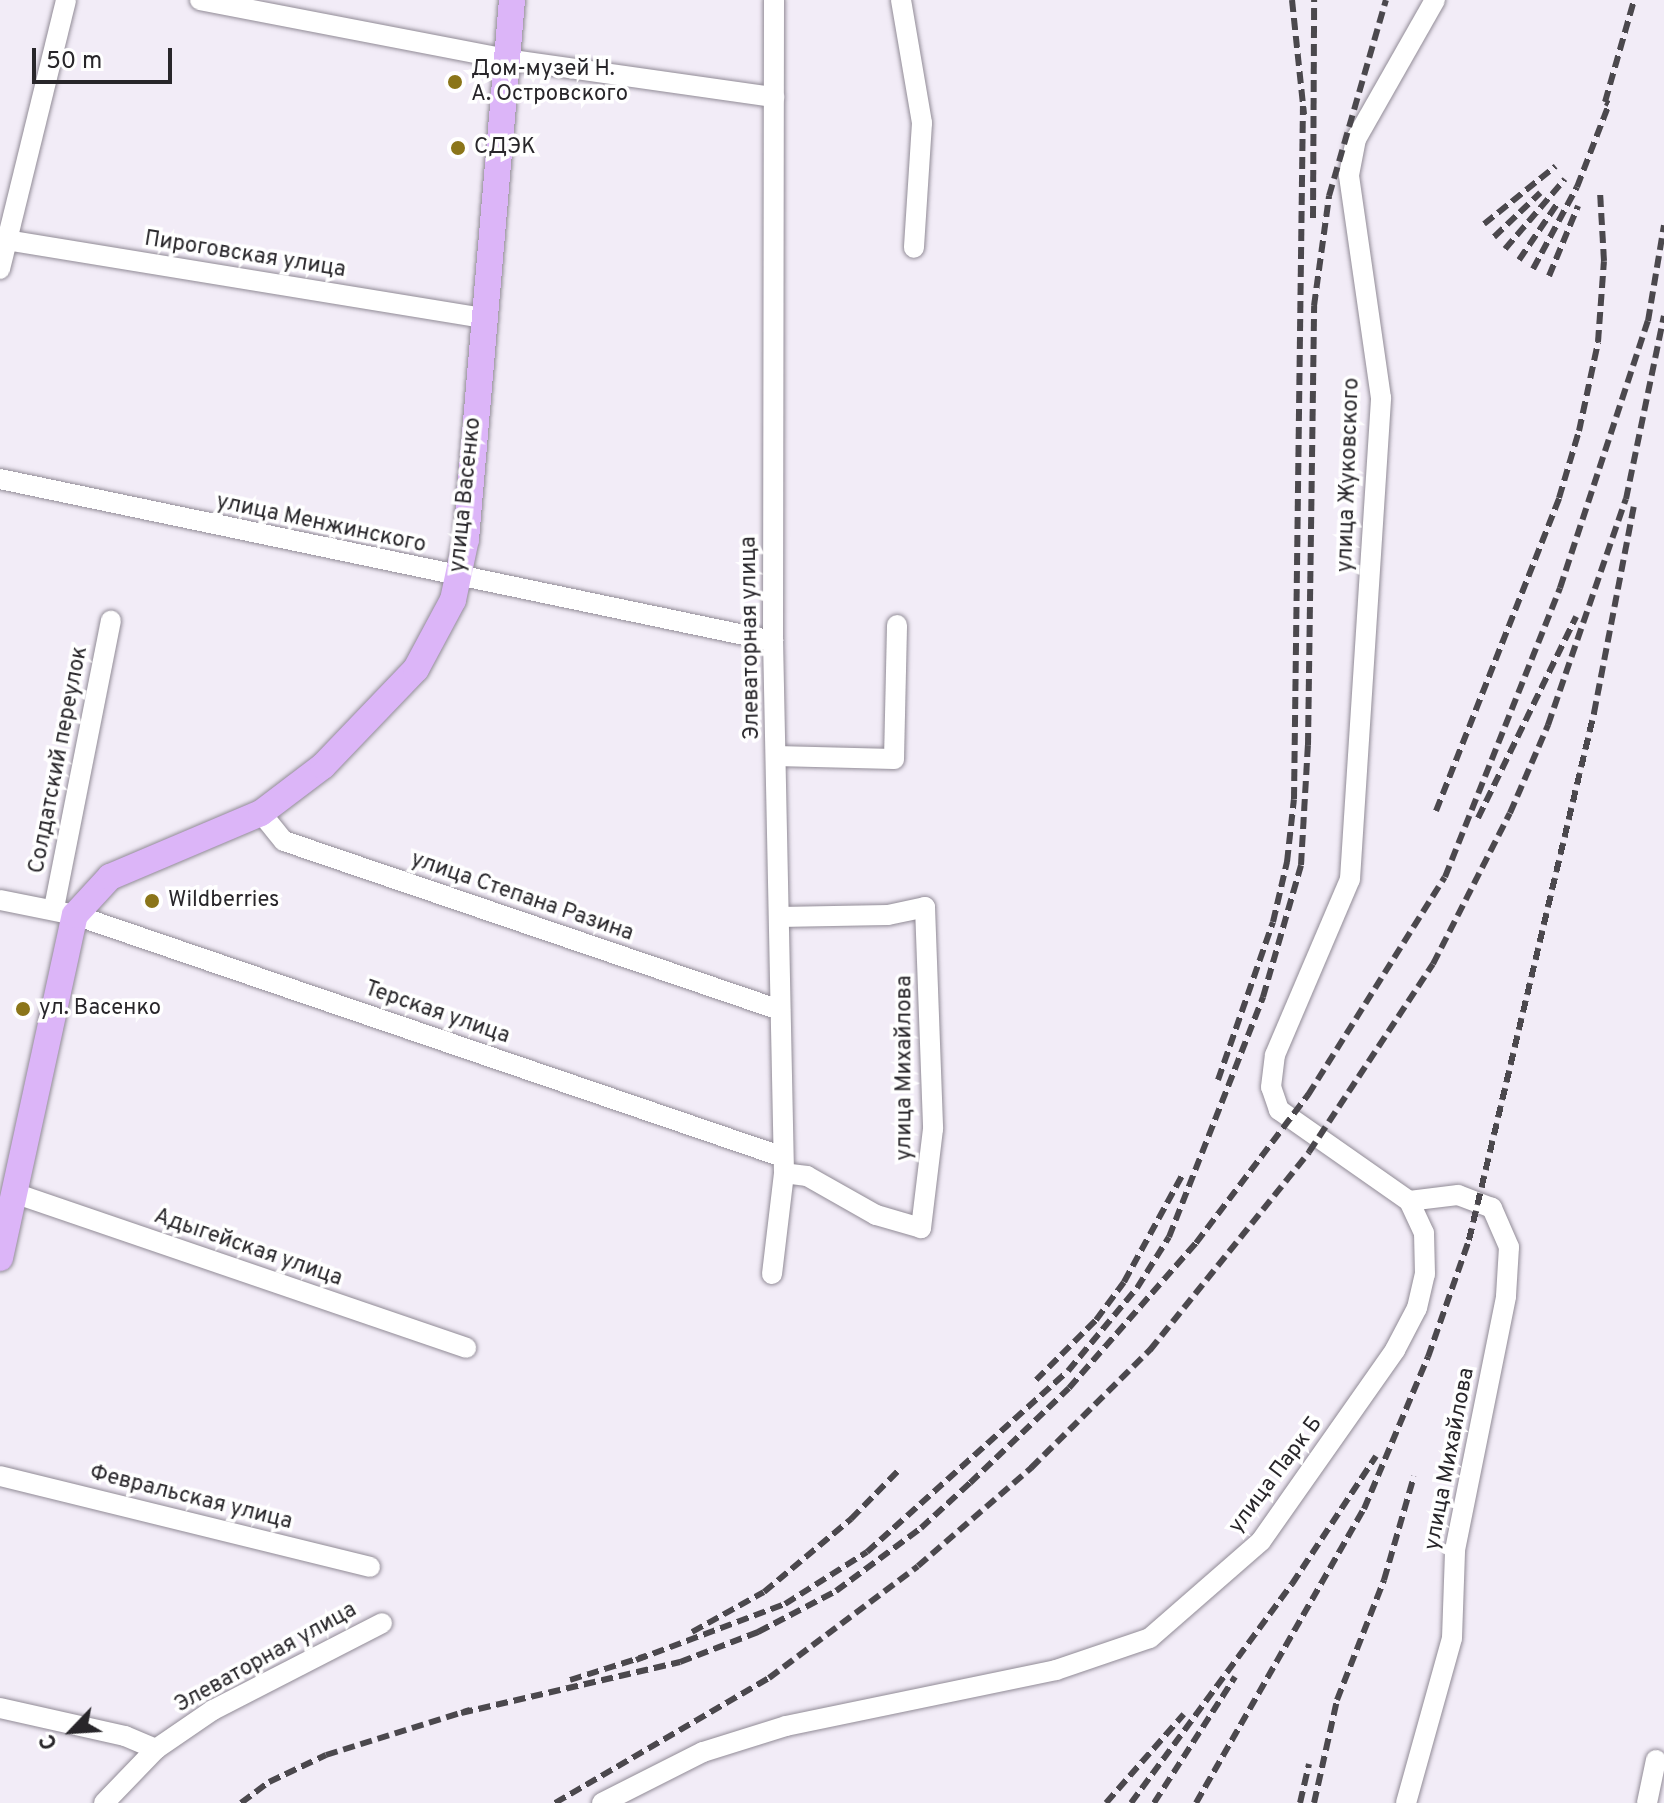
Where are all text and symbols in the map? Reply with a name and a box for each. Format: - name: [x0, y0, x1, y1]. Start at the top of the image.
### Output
- scale bar: [36, 32, 176, 82]
- text: 50 m: [46, 47, 102, 77]
- place label: Дом-музей Н. А. Островского: [471, 56, 628, 108]
- marker: Дом-музей Н. А. Островского: [446, 73, 464, 91]
- place label: СДЭК: [474, 135, 536, 161]
- marker: СДЭК: [449, 139, 467, 157]
- street label: Пироговская улица: [143, 226, 347, 284]
- street label: улица Жуковского: [1332, 377, 1366, 573]
- street label: улица Васенко: [445, 416, 487, 574]
- street label: улица Менжинского: [214, 489, 428, 559]
- street label: Элеваторная улица: [736, 536, 766, 740]
- street label: Солдатский переулок: [24, 644, 94, 876]
- street label: улица Степана Разина: [407, 846, 637, 948]
- place label: Wildberries: [168, 888, 279, 914]
- marker: Wildberries: [143, 892, 161, 910]
- street label: улица Михайлова: [892, 975, 918, 1161]
- street label: Терская улица: [361, 976, 513, 1050]
- place label: ул. Васенко: [39, 996, 161, 1022]
- marker: ул. Васенко: [14, 1000, 32, 1018]
- street label: Адыгейская улица: [150, 1203, 346, 1293]
- street label: улица Михайлова: [1419, 1366, 1481, 1552]
- street label: улица Парк Б: [1223, 1411, 1329, 1539]
- street label: Февральская улица: [87, 1460, 295, 1536]
- street label: Элеваторная улица: [171, 1597, 361, 1719]
- north arrow: [32, 1691, 112, 1771]
- text: С: [35, 1729, 65, 1753]

